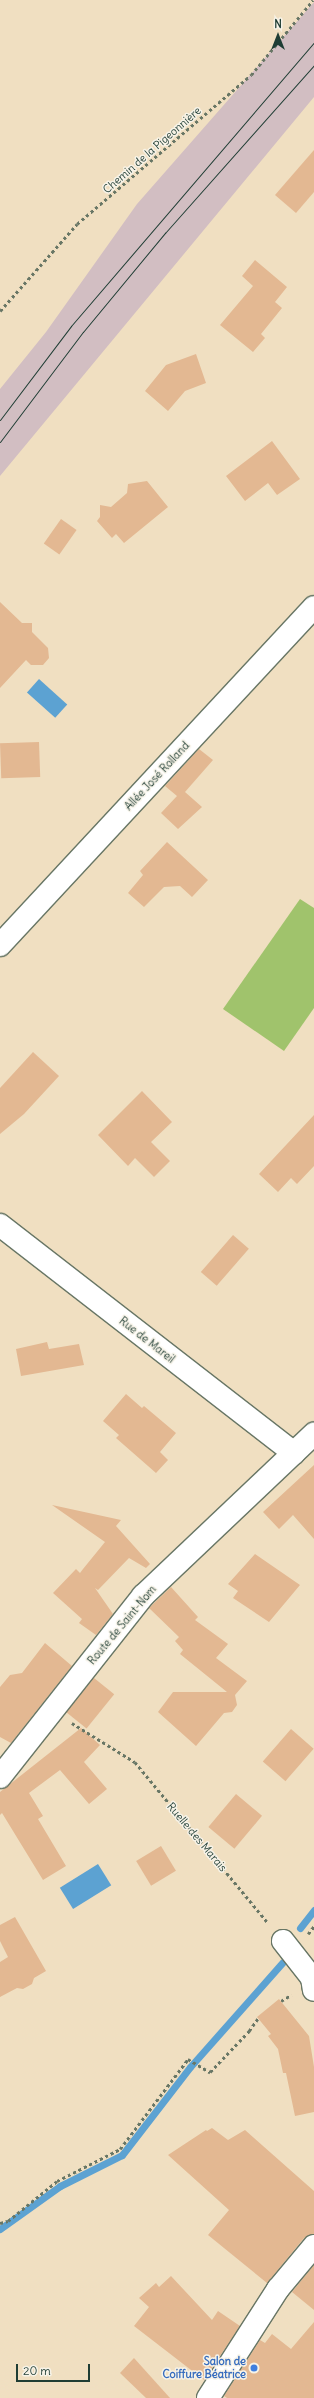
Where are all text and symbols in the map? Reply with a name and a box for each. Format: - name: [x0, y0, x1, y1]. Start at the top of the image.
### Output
- north arrow: [258, 16, 298, 56]
- text: N: [274, 17, 282, 31]
- street label: Chemin de la Pigeonnière: [100, 104, 204, 196]
- street label: Allée José Rolland: [122, 739, 192, 813]
- street label: Rue de Mareil: [117, 1314, 177, 1366]
- street label: Route de Saint-Nom: [85, 1583, 159, 1667]
- street label: Ruelle des Marais: [164, 1800, 230, 1874]
- place label: Salon de Coiffure Béatrice: [162, 2355, 246, 2381]
- scale bar: [18, 2356, 92, 2382]
- text: 20 m: [23, 2363, 51, 2378]
- marker: Salon de Coiffure Béatrice: [249, 2363, 259, 2373]

